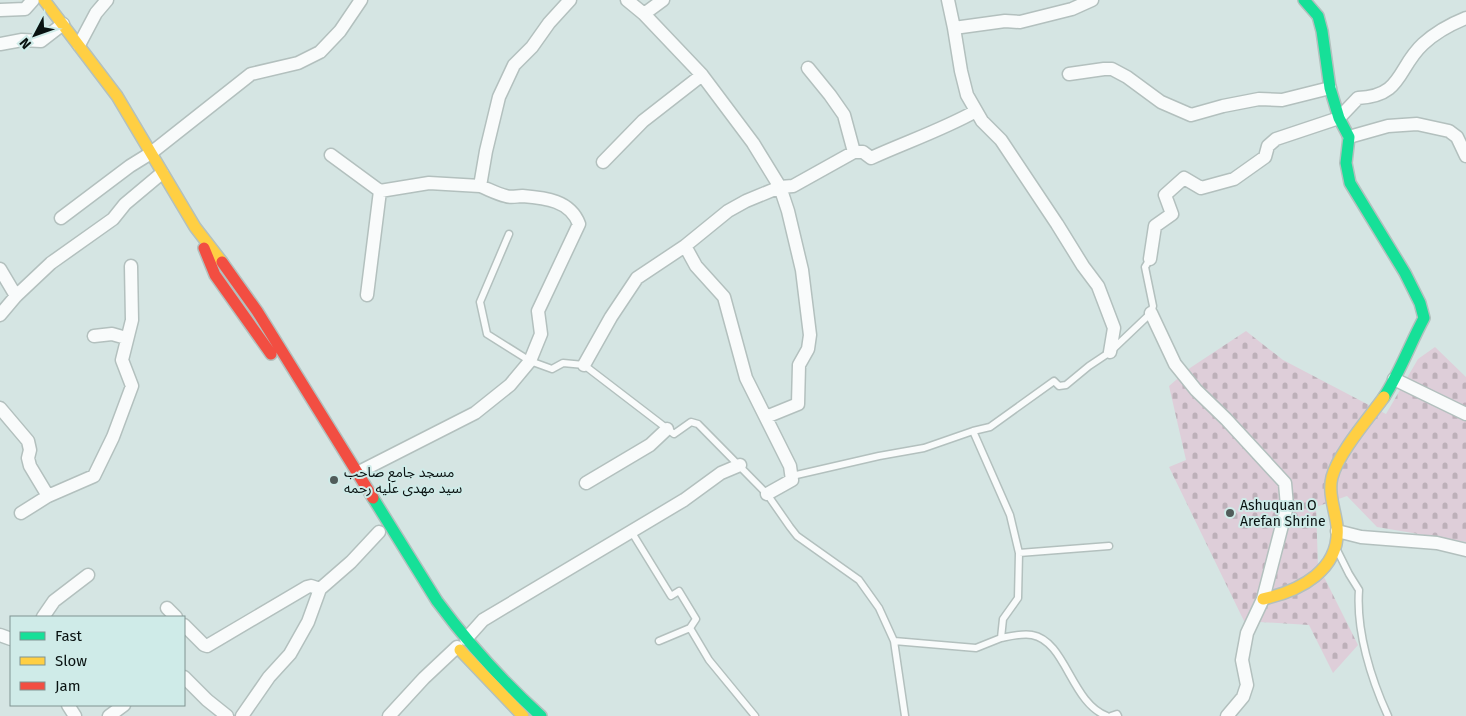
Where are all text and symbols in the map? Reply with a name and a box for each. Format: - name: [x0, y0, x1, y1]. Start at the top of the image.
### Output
- north arrow: [10, 10, 60, 60]
- text: N: [16, 34, 35, 52]
- place label: مسجد جامع صاحب سید مهدی علیه رحمه: [344, 464, 462, 497]
- marker: مسجد جامع صاحب سید مهدی علیه رحمه: [328, 474, 340, 486]
- place label: Ashuquan O Arefan Shrine: [1240, 497, 1326, 530]
- marker: Ashuquan O Arefan Shrine: [1224, 507, 1236, 519]
- legend: [10, 616, 185, 706]
- text: Fast: [55, 627, 82, 645]
- text: Slow: [55, 652, 87, 670]
- text: Jam: [55, 677, 81, 695]

